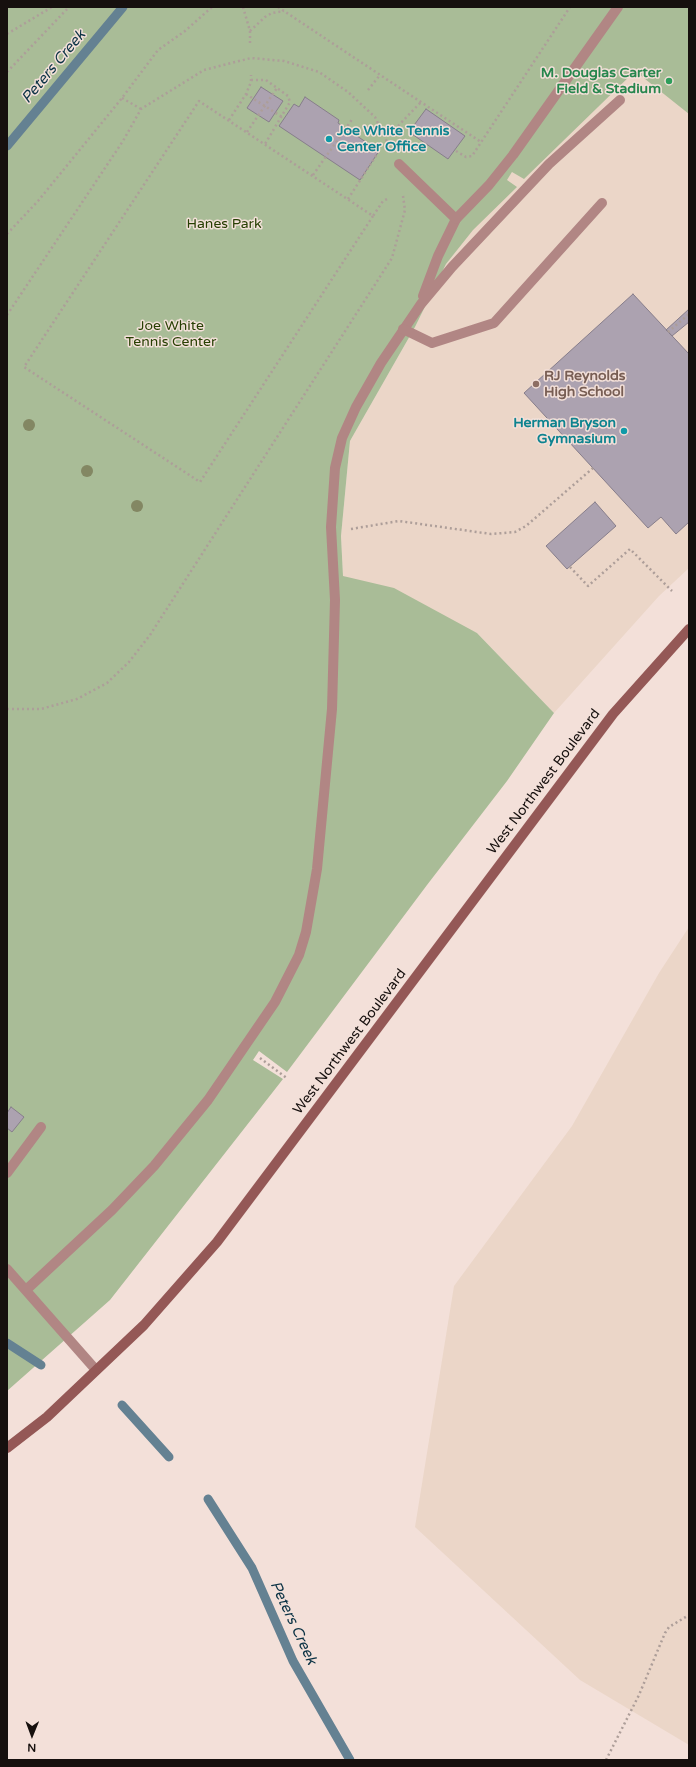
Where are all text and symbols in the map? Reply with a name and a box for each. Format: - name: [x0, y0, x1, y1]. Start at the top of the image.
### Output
- water label: Peters Creek: [18, 27, 90, 107]
- place label: M. Douglas Carter Field & Stadium: [541, 65, 661, 98]
- marker: M. Douglas Carter Field & Stadium: [664, 76, 674, 86]
- place label: Joe White Tennis Center Office: [337, 123, 449, 156]
- marker: Joe White Tennis Center Office: [324, 134, 334, 144]
- park label: Hanes Park: [186, 216, 262, 232]
- park label: Joe White Tennis Center: [126, 318, 216, 350]
- place label: RJ Reynolds High School: [544, 368, 626, 400]
- marker: RJ Reynolds High School: [531, 379, 541, 389]
- place label: Herman Bryson Gymnasium: [513, 415, 616, 448]
- marker: Herman Bryson Gymnasium: [619, 426, 629, 436]
- street label: West Northwest Boulevard: [484, 706, 604, 858]
- street label: West Northwest Boulevard: [290, 966, 410, 1118]
- water label: Peters Creek: [266, 1578, 320, 1668]
- north arrow: [12, 1715, 52, 1755]
- text: N: [27, 1741, 36, 1754]

